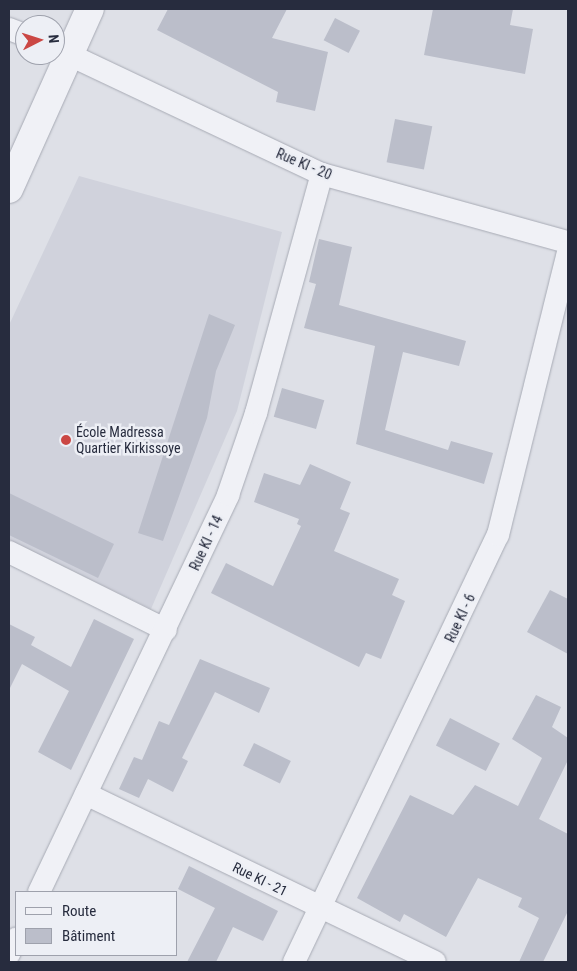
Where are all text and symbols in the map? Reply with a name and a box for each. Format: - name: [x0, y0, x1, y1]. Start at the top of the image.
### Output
- north arrow: [15, 15, 65, 65]
- text: N: [46, 34, 62, 44]
- street label: Rue KI - 20: [274, 145, 334, 183]
- place label: École Madressa Quartier Kirkissoye: [76, 424, 181, 457]
- marker: École Madressa Quartier Kirkissoye: [60, 434, 72, 446]
- street label: Rue KI - 14: [186, 513, 226, 573]
- street label: Rue KI - 6: [441, 591, 479, 645]
- street label: Rue KI - 21: [230, 859, 290, 899]
- legend: [15, 891, 178, 956]
- text: Route: [62, 902, 96, 920]
- text: Bâtiment: [62, 927, 115, 945]

